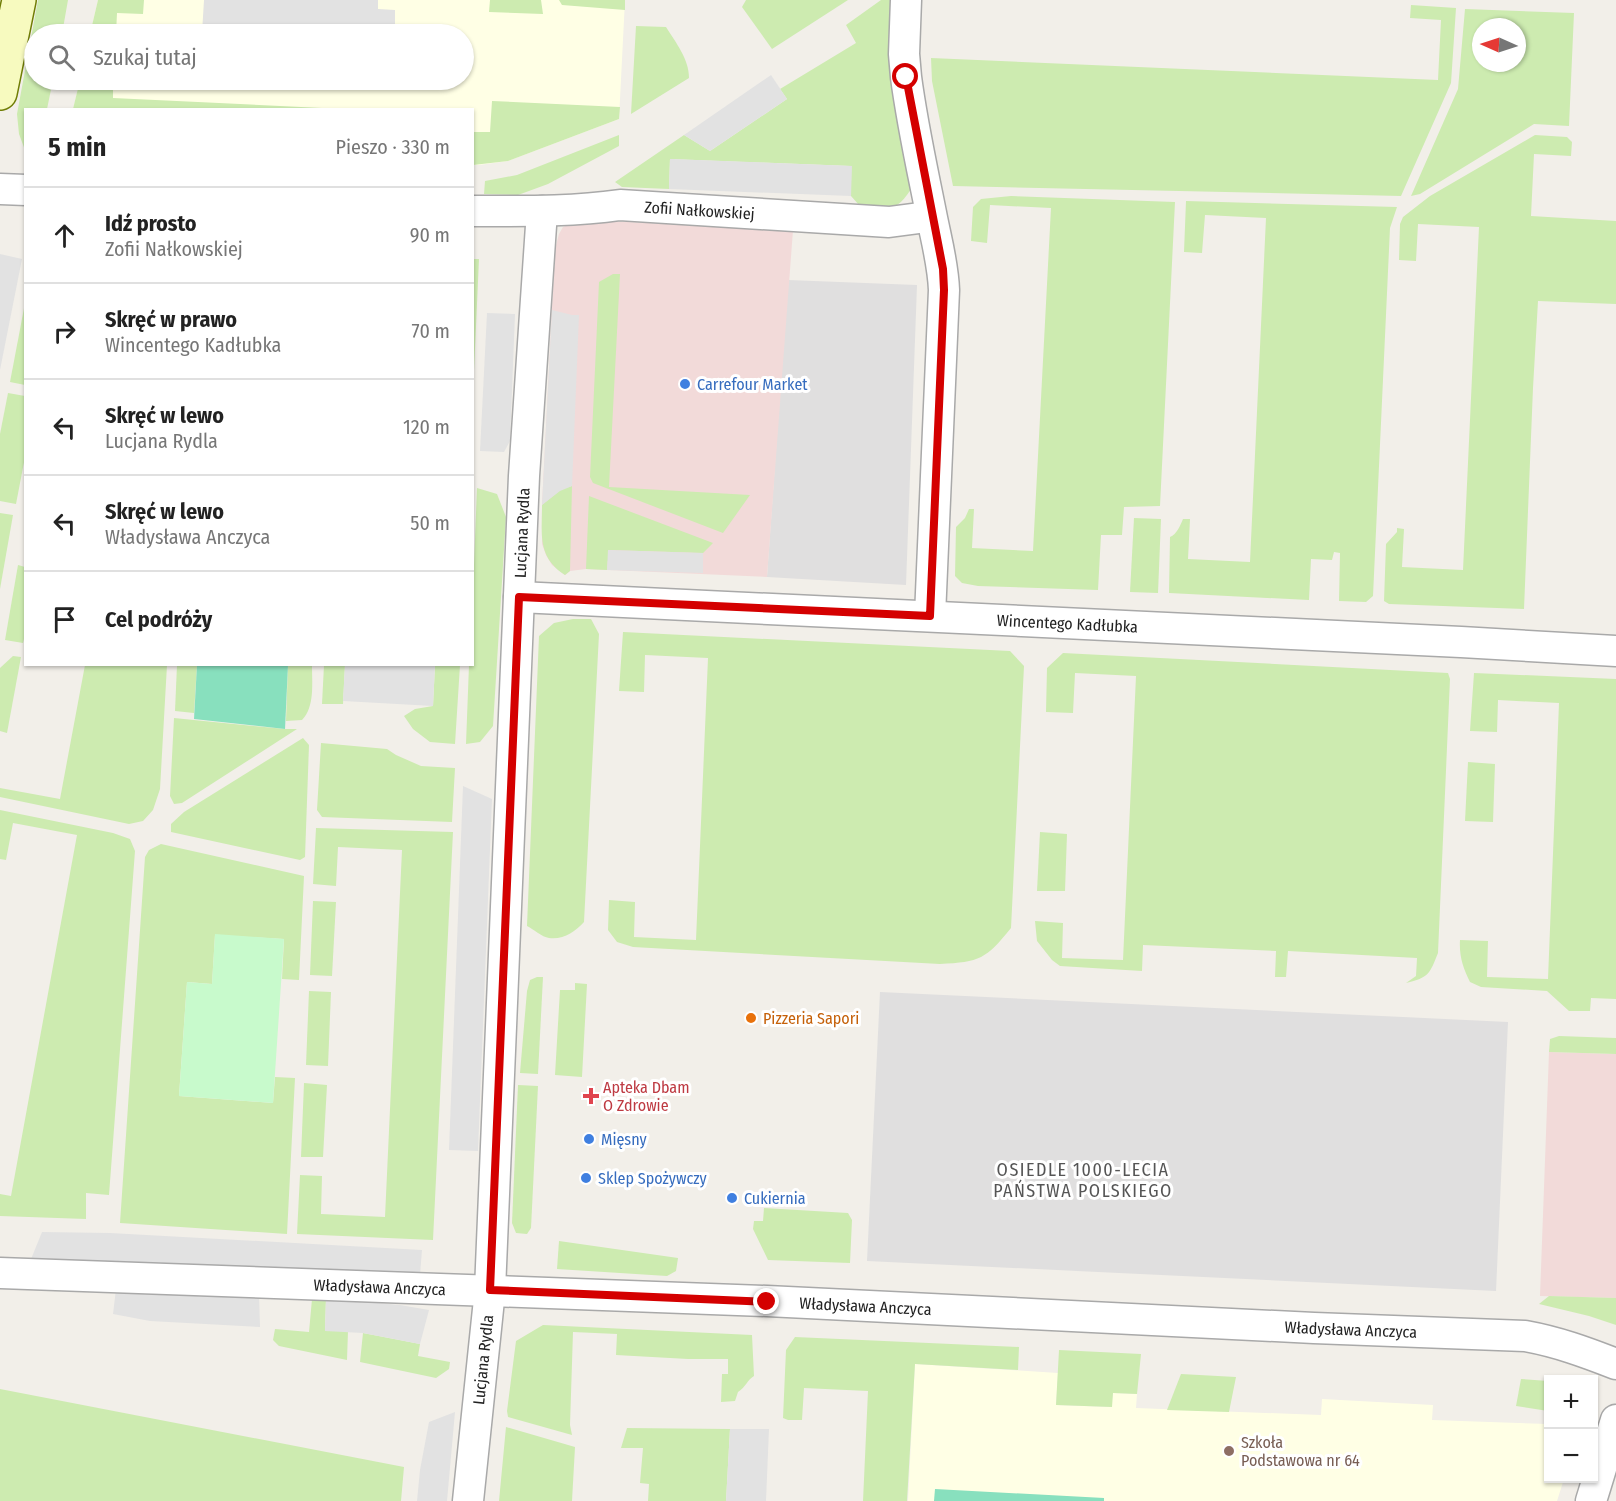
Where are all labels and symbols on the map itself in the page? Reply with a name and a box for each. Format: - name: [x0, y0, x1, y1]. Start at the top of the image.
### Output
- north arrow: [1472, 18, 1526, 72]
- route start: [892, 63, 918, 89]
- street label: Zofii Nałkowskiej: [644, 197, 755, 223]
- place label: Carrefour Market: [697, 375, 808, 394]
- marker: Carrefour Market: [678, 377, 692, 391]
- street label: Lucjana Rydla: [510, 487, 533, 578]
- street label: Wincentego Kadłubka: [996, 610, 1138, 636]
- place label: Pizzeria Sapori: [763, 1009, 859, 1028]
- marker: Pizzeria Sapori: [744, 1011, 758, 1025]
- place label: Apteka Dbam O Zdrowie: [603, 1078, 689, 1115]
- marker: Apteka Dbam O Zdrowie: [584, 1089, 598, 1103]
- place label: Mięsny: [601, 1130, 647, 1149]
- marker: Mięsny: [582, 1132, 596, 1146]
- district label: OSIEDLE 1000-LECIA PAŃSTWA POLSKIEGO: [993, 1159, 1173, 1202]
- place label: Sklep Spożywczy: [598, 1169, 708, 1188]
- marker: Sklep Spożywczy: [579, 1171, 593, 1185]
- place label: Cukiernia: [744, 1189, 806, 1208]
- marker: Cukiernia: [725, 1191, 739, 1205]
- street label: Władysława Anczyca: [313, 1275, 446, 1299]
- route end: [753, 1288, 779, 1314]
- street label: Władysława Anczyca: [799, 1293, 932, 1319]
- street label: Lucjana Rydla: [469, 1314, 497, 1406]
- street label: Władysława Anczyca: [1284, 1317, 1417, 1341]
- place label: Szkoła Podstawowa nr 64: [1241, 1433, 1360, 1470]
- marker: Szkoła Podstawowa nr 64: [1222, 1444, 1236, 1458]

